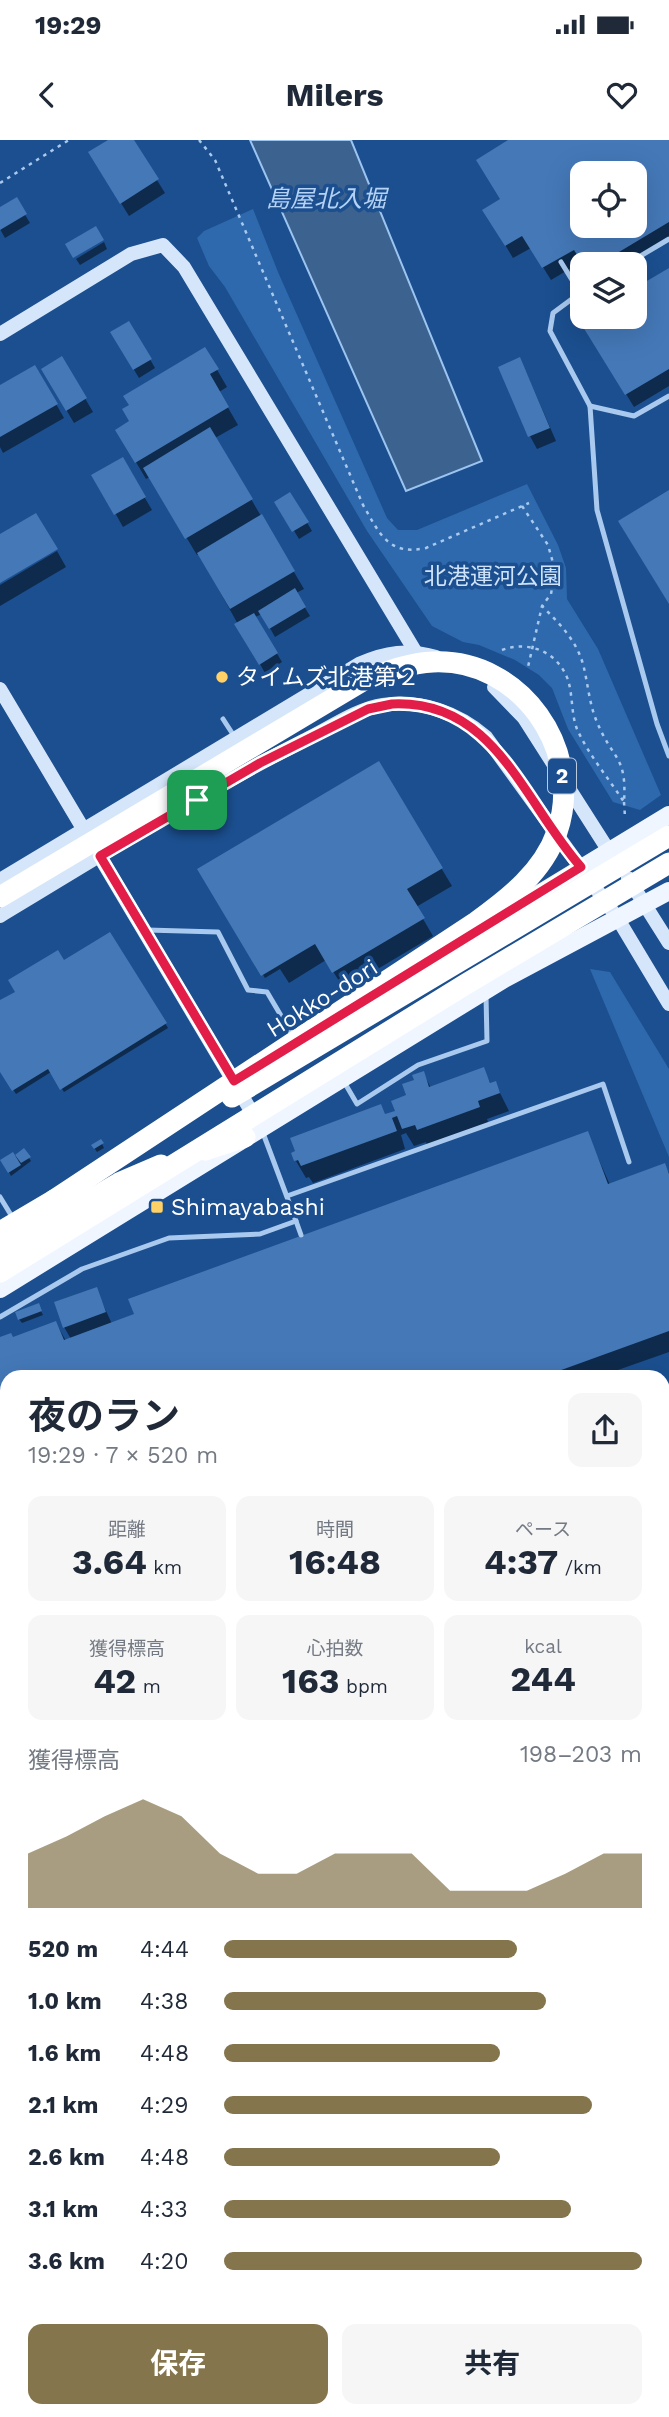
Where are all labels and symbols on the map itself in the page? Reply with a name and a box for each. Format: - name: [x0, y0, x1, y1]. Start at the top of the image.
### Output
- water label: 島屋北入堀: [266, 185, 390, 213]
- park label: 北港運河公園: [424, 563, 562, 590]
- place label: タイムズ北港第２: [236, 664, 420, 691]
- marker: タイムズ北港第２: [214, 669, 230, 685]
- road number: 2: [548, 758, 576, 794]
- pin: [167, 770, 227, 830]
- street label: Hokko-dori: [262, 954, 383, 1043]
- place label: Shimayabashi: [171, 1194, 325, 1221]
- marker: Shimayabashi: [149, 1199, 165, 1215]

